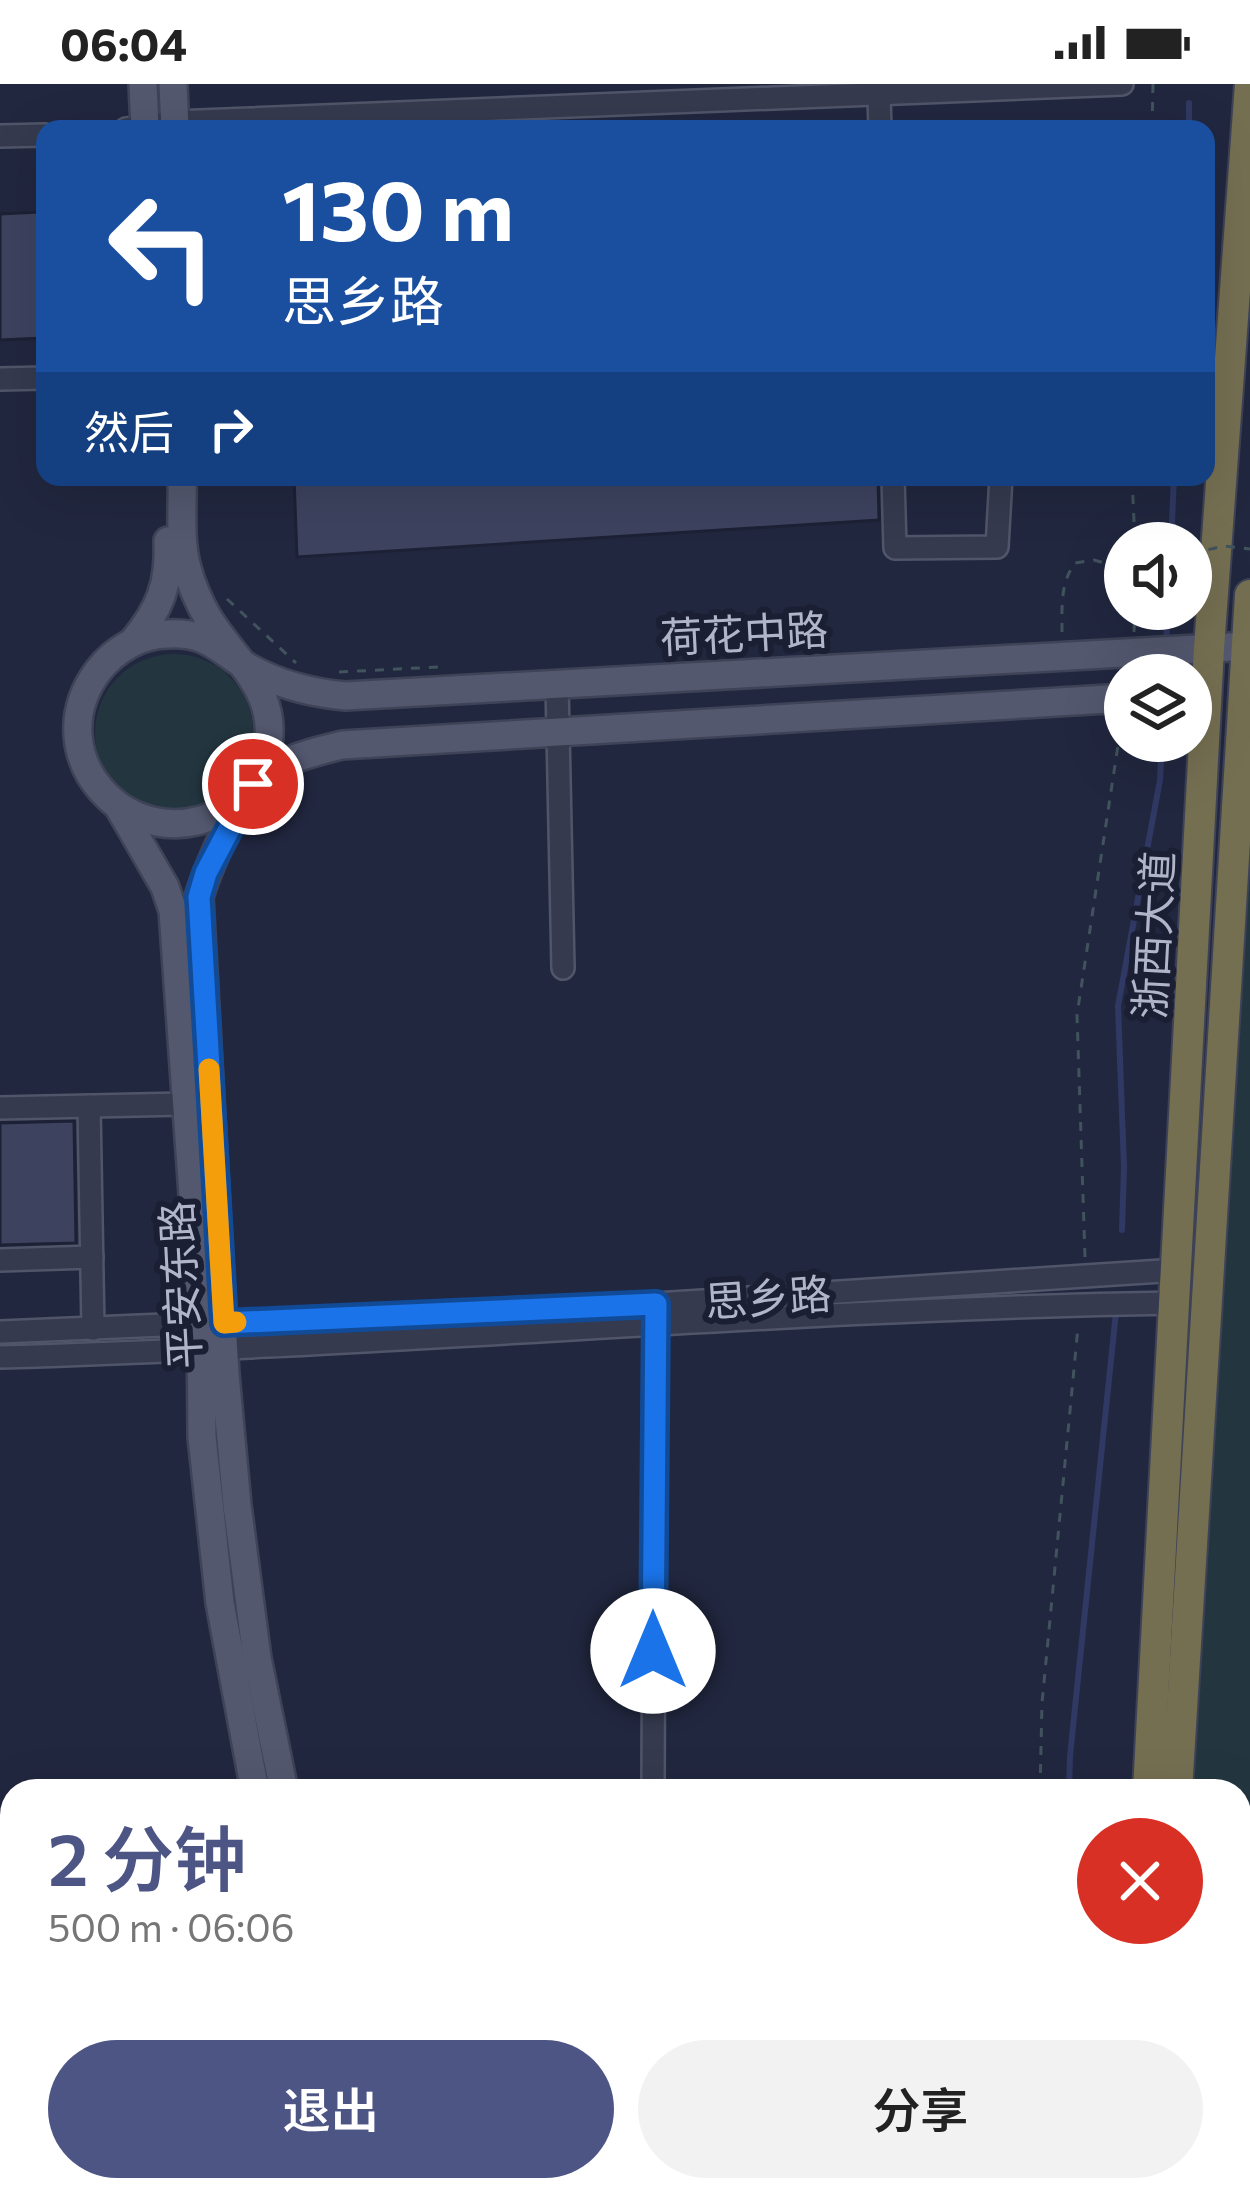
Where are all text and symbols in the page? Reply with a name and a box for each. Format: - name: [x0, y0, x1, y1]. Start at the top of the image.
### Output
- text: 06:04: [60, 15, 187, 70]
- text: 130 m: [282, 156, 514, 258]
- icon: left: [84, 168, 240, 324]
- text: 思乡路: [282, 266, 444, 332]
- icon: right: [198, 396, 264, 462]
- text: 然后: [84, 403, 174, 458]
- map controls: [1104, 522, 1212, 762]
- button: sound: [1104, 522, 1212, 630]
- street label: 荷花中路: [659, 602, 829, 662]
- button: layers: [1104, 654, 1212, 762]
- pin: [202, 733, 304, 835]
- icon: arrive: [220, 751, 286, 817]
- street label: 浙西大道: [1122, 850, 1182, 1020]
- street label: 平安东路: [149, 1200, 209, 1370]
- street label: 思乡路: [703, 1266, 833, 1326]
- position arrow: [590, 1588, 716, 1714]
- text: 2 分钟: [48, 1813, 246, 1901]
- button: close: [1077, 1818, 1203, 1944]
- text: 500 m · 06:06: [48, 1902, 294, 1950]
- button: 退出: [48, 2040, 614, 2178]
- button: 分享: [638, 2040, 1203, 2178]

